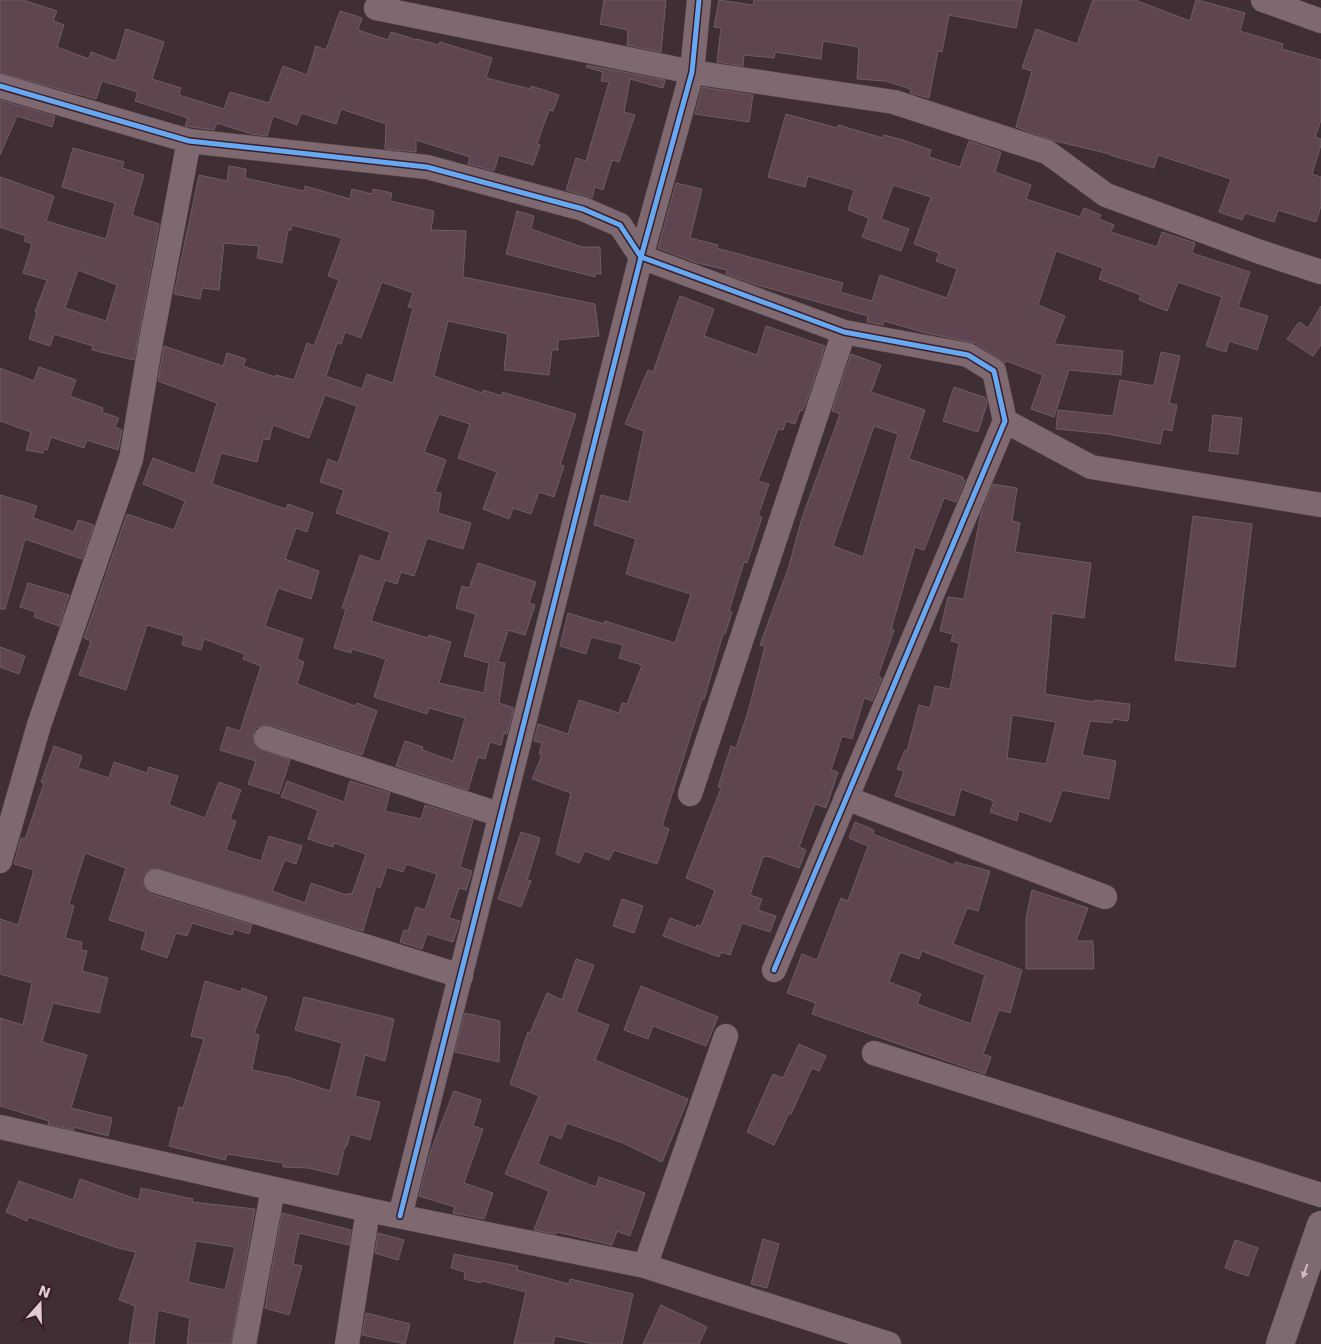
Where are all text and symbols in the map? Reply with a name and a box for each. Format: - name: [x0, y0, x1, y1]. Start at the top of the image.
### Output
- one-way arrow: [1301, 1264, 1309, 1279]
- north arrow: [15, 1279, 65, 1329]
- text: N: [36, 1282, 53, 1301]

